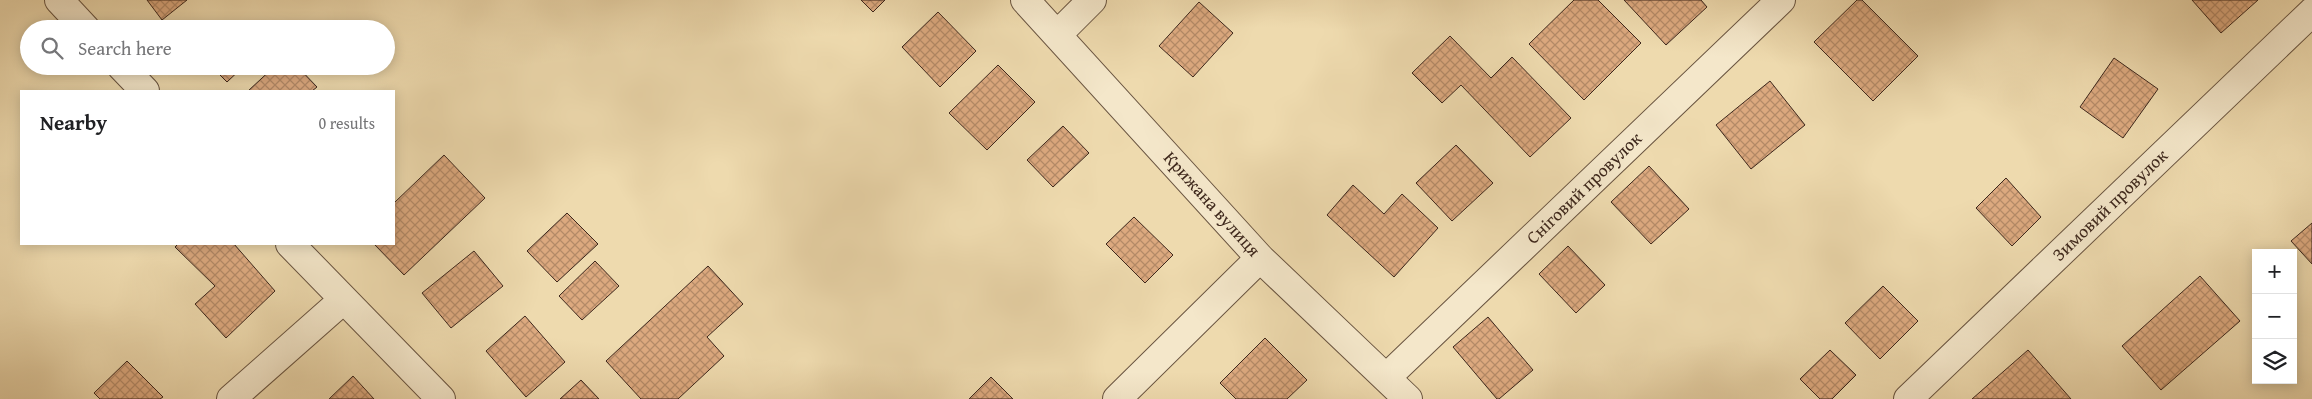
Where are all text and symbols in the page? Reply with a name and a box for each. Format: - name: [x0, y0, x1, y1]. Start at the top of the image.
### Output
- search box: [20, 20, 395, 75]
- icon: search: [38, 34, 66, 62]
- text: Search here: [78, 34, 172, 62]
- text: Nearby: [40, 107, 107, 138]
- text: 0 results: [318, 111, 375, 135]
- street label: Сніговий провулок: [1520, 125, 1648, 250]
- street label: Зимовий провулок: [2046, 142, 2174, 267]
- street label: Крижана вулиця: [1157, 145, 1267, 263]
- map controls: [2252, 249, 2297, 384]
- button: +: [2252, 249, 2297, 294]
- button: −: [2252, 294, 2297, 339]
- button: layers: [2252, 339, 2297, 384]

